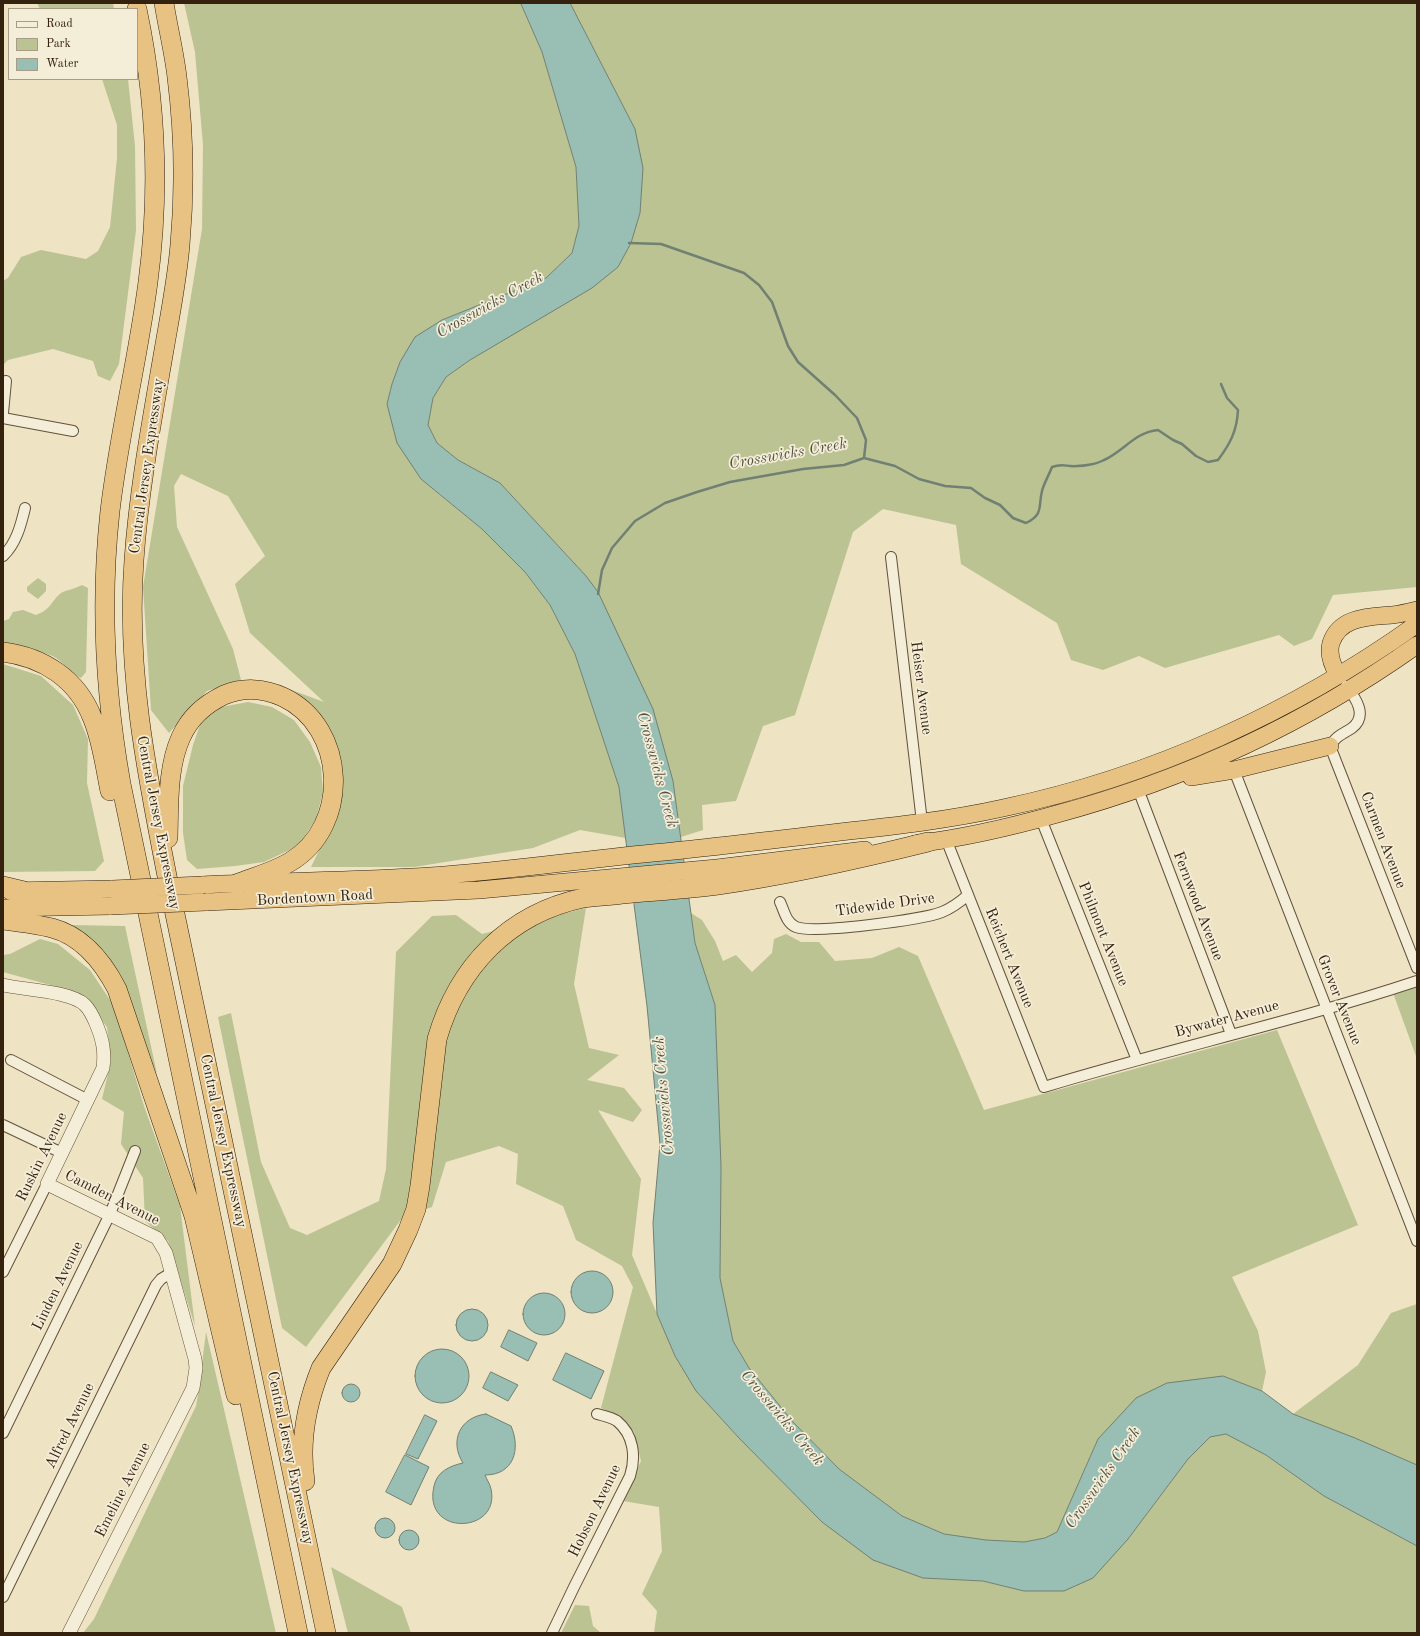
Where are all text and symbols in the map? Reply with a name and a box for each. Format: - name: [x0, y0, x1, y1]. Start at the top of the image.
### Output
- legend: [8, 8, 138, 80]
- text: Road: [46, 18, 73, 30]
- text: Park: [46, 38, 71, 50]
- text: Water: [46, 58, 78, 70]
- water label: Crosswicks Creek: [433, 268, 547, 342]
- street label: Central Jersey Expressway: [126, 377, 168, 555]
- water label: Crosswicks Creek: [727, 434, 849, 474]
- street label: Heiser Avenue: [906, 640, 936, 736]
- water label: Crosswicks Creek: [632, 710, 682, 830]
- street label: Central Jersey Expressway: [132, 734, 184, 912]
- street label: Carmen Avenue: [1356, 789, 1410, 891]
- street label: Fernwood Avenue: [1169, 849, 1227, 963]
- street label: Philmont Avenue: [1074, 879, 1132, 989]
- street label: Bordentown Road: [256, 886, 374, 910]
- street label: Tidewide Drive: [834, 889, 936, 921]
- street label: Reichert Avenue: [981, 905, 1037, 1011]
- street label: Grover Avenue: [1313, 952, 1365, 1048]
- street label: Bywater Avenue: [1173, 996, 1281, 1042]
- water label: Crosswicks Creek: [649, 1036, 679, 1156]
- street label: Central Jersey Expressway: [196, 1053, 250, 1229]
- street label: Ruskin Avenue: [13, 1109, 71, 1205]
- street label: Camden Avenue: [62, 1166, 162, 1230]
- street label: Linden Avenue: [29, 1239, 87, 1333]
- water label: Crosswicks Creek: [736, 1366, 828, 1470]
- street label: Central Jersey Expressway: [263, 1370, 317, 1546]
- street label: Alfred Avenue: [41, 1380, 99, 1472]
- water label: Crosswicks Creek: [1061, 1424, 1145, 1532]
- street label: Emeline Avenue: [91, 1440, 155, 1540]
- street label: Hobson Avenue: [565, 1462, 625, 1560]

